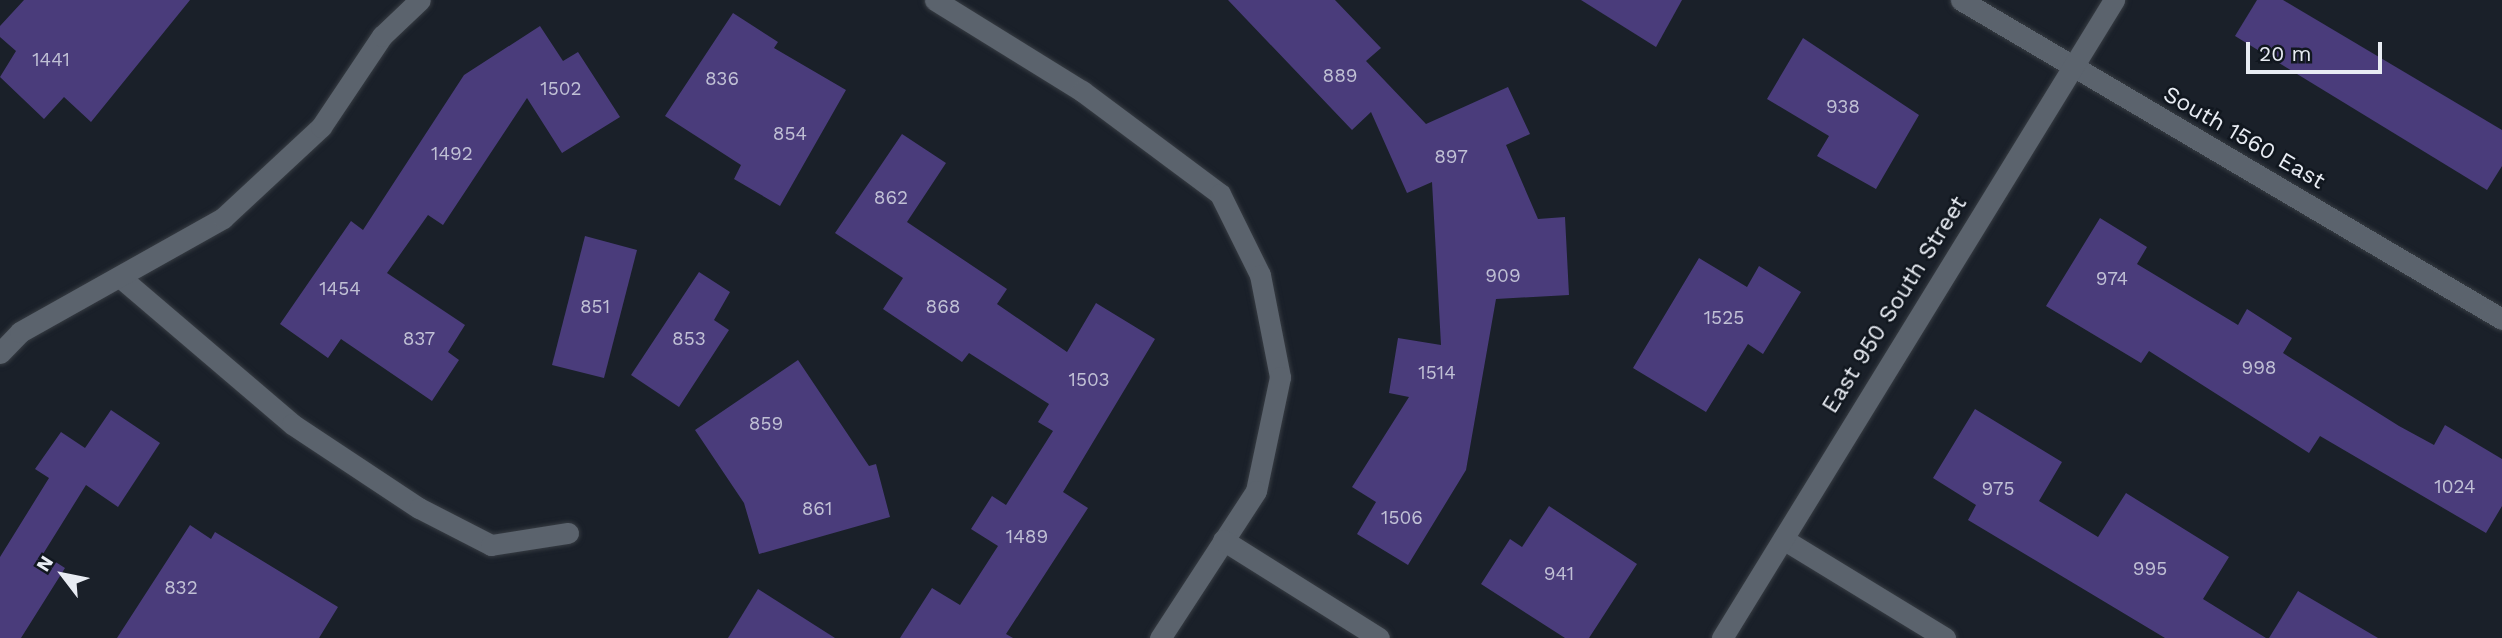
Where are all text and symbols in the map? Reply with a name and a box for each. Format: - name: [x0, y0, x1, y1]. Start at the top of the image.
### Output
- scale bar: [2250, 28, 2386, 72]
- text: 20 m: [2259, 41, 2311, 66]
- house number: 1441: [32, 49, 70, 71]
- house number: 889: [1322, 65, 1358, 87]
- house number: 836: [705, 68, 739, 90]
- house number: 1502: [540, 78, 582, 100]
- street label: South 1560 East: [2158, 80, 2330, 196]
- house number: 938: [1826, 96, 1860, 118]
- house number: 854: [773, 123, 807, 145]
- house number: 1492: [431, 143, 473, 165]
- house number: 897: [1434, 146, 1468, 168]
- house number: 862: [874, 187, 908, 209]
- street label: East 950 South Street: [1817, 191, 1973, 419]
- house number: 909: [1485, 265, 1521, 287]
- house number: 974: [2096, 268, 2128, 290]
- house number: 1454: [319, 278, 361, 300]
- house number: 851: [580, 296, 610, 318]
- house number: 868: [926, 296, 960, 318]
- house number: 1525: [1704, 307, 1744, 329]
- house number: 837: [403, 328, 435, 350]
- house number: 853: [672, 328, 706, 350]
- house number: 998: [2241, 357, 2277, 379]
- house number: 1514: [1418, 362, 1456, 384]
- house number: 1503: [1069, 369, 1109, 391]
- house number: 859: [749, 413, 783, 435]
- house number: 1024: [2434, 476, 2476, 498]
- house number: 975: [1981, 478, 2015, 500]
- house number: 861: [802, 498, 832, 520]
- house number: 1506: [1381, 507, 1423, 529]
- house number: 1489: [1006, 526, 1048, 548]
- north arrow: [28, 540, 98, 610]
- text: N: [31, 552, 58, 576]
- house number: 995: [2133, 558, 2167, 580]
- house number: 941: [1544, 563, 1574, 585]
- house number: 832: [164, 577, 198, 599]

